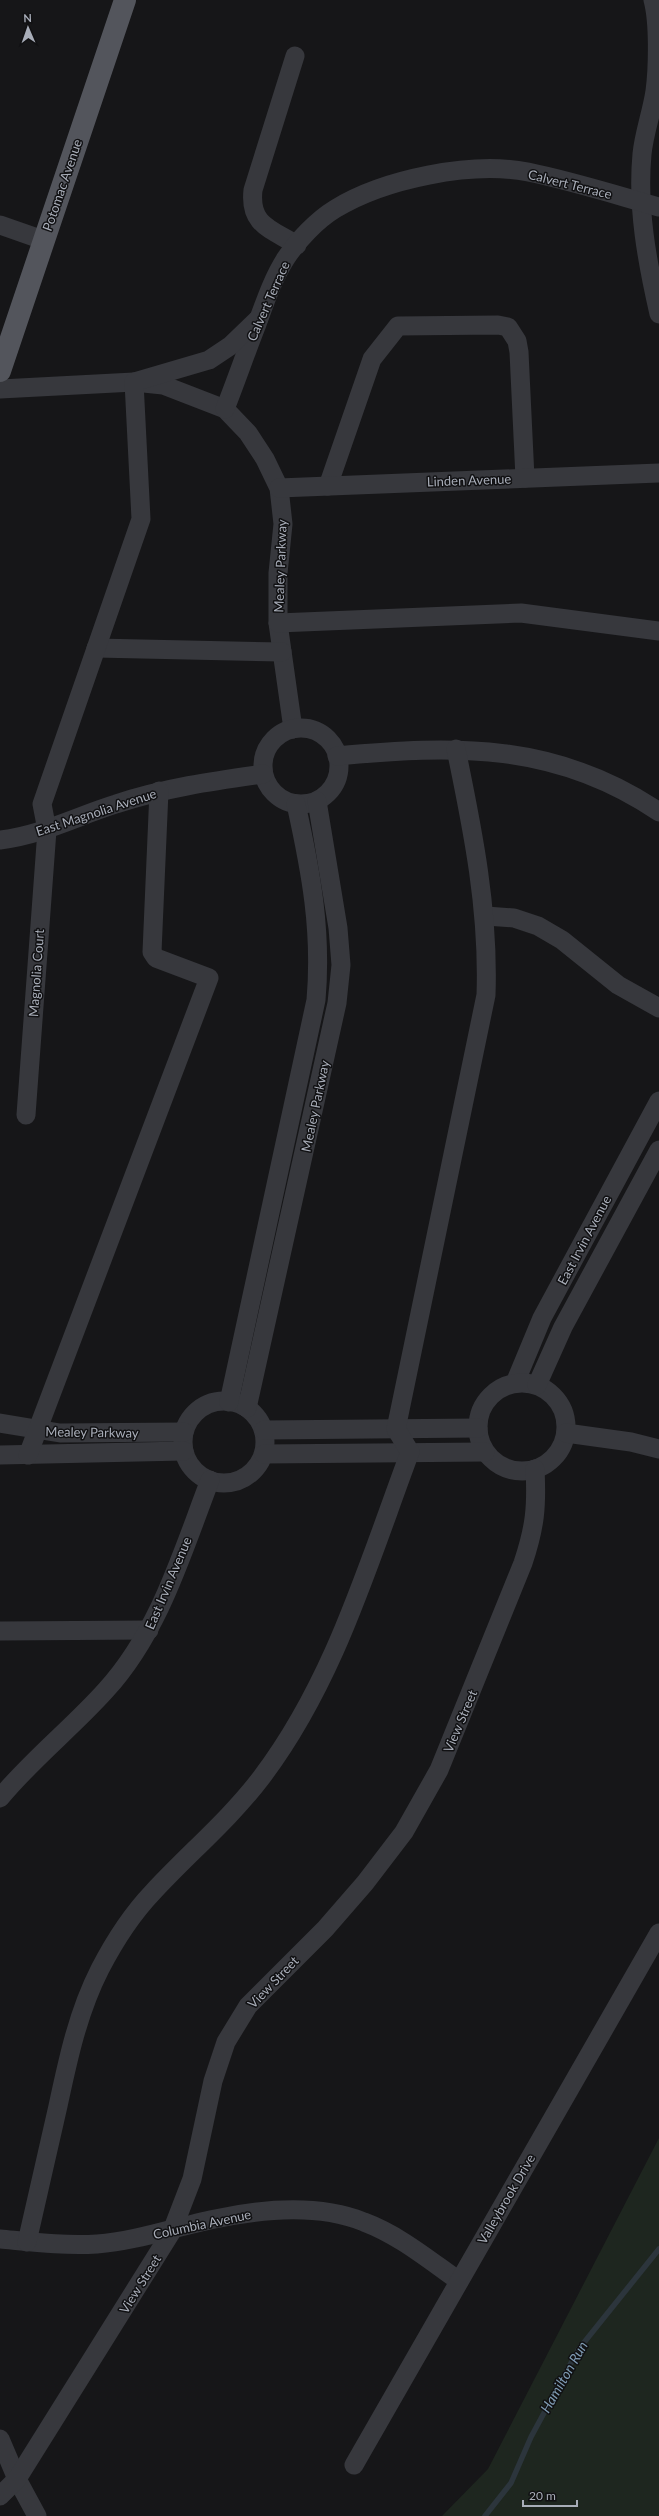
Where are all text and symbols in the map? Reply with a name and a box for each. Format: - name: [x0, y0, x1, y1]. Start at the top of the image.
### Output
- north arrow: [8, 8, 48, 48]
- text: N: [23, 11, 32, 24]
- street label: Potomac Avenue: [39, 137, 85, 233]
- street label: Calvert Terrace: [527, 166, 614, 202]
- street label: Calvert Terrace: [243, 258, 293, 343]
- street label: Linden Avenue: [427, 471, 512, 489]
- street label: Mealey Parkway: [270, 519, 290, 613]
- street label: East Magnolia Avenue: [34, 785, 158, 839]
- street label: Magnolia Court: [25, 928, 47, 1018]
- street label: Mealey Parkway: [297, 1058, 333, 1153]
- street label: East Irvin Avenue: [554, 1193, 614, 1287]
- street label: Mealey Parkway: [45, 1423, 139, 1441]
- street label: East Irvin Avenue: [141, 1534, 195, 1632]
- street label: View Street: [440, 1687, 480, 1755]
- street label: View Street: [244, 1952, 302, 2011]
- street label: Valleybrook Drive: [474, 2151, 538, 2247]
- street label: Columbia Avenue: [152, 2206, 253, 2242]
- street label: View Street: [116, 2251, 165, 2316]
- water label: Hamilton Run: [536, 2338, 591, 2416]
- scale bar: [523, 2482, 577, 2508]
- text: 20 m: [529, 2488, 556, 2503]

